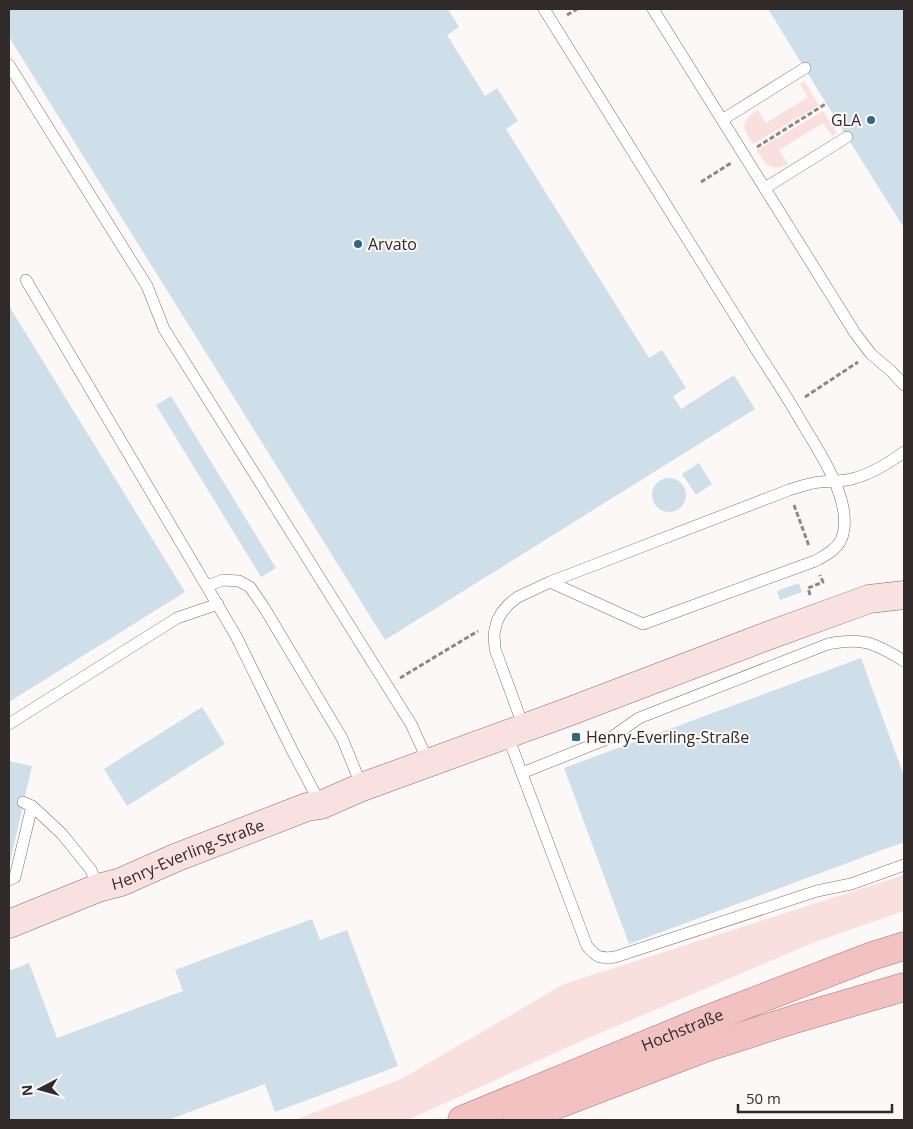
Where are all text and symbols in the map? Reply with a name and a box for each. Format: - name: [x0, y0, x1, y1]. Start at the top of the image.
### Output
- place label: GLA: [831, 109, 862, 131]
- marker: GLA: [865, 114, 877, 126]
- place label: Arvato: [368, 233, 417, 255]
- marker: Arvato: [352, 238, 364, 250]
- place label: Henry-Everling-Straße: [586, 726, 749, 748]
- marker: Henry-Everling-Straße: [570, 731, 582, 743]
- street label: Henry-Everling-Straße: [109, 814, 267, 895]
- street label: Hochstraße: [638, 1003, 726, 1056]
- north arrow: [15, 1064, 65, 1114]
- scale bar: [738, 1082, 892, 1114]
- text: N: [17, 1084, 37, 1097]
- text: 50 m: [746, 1088, 781, 1108]

